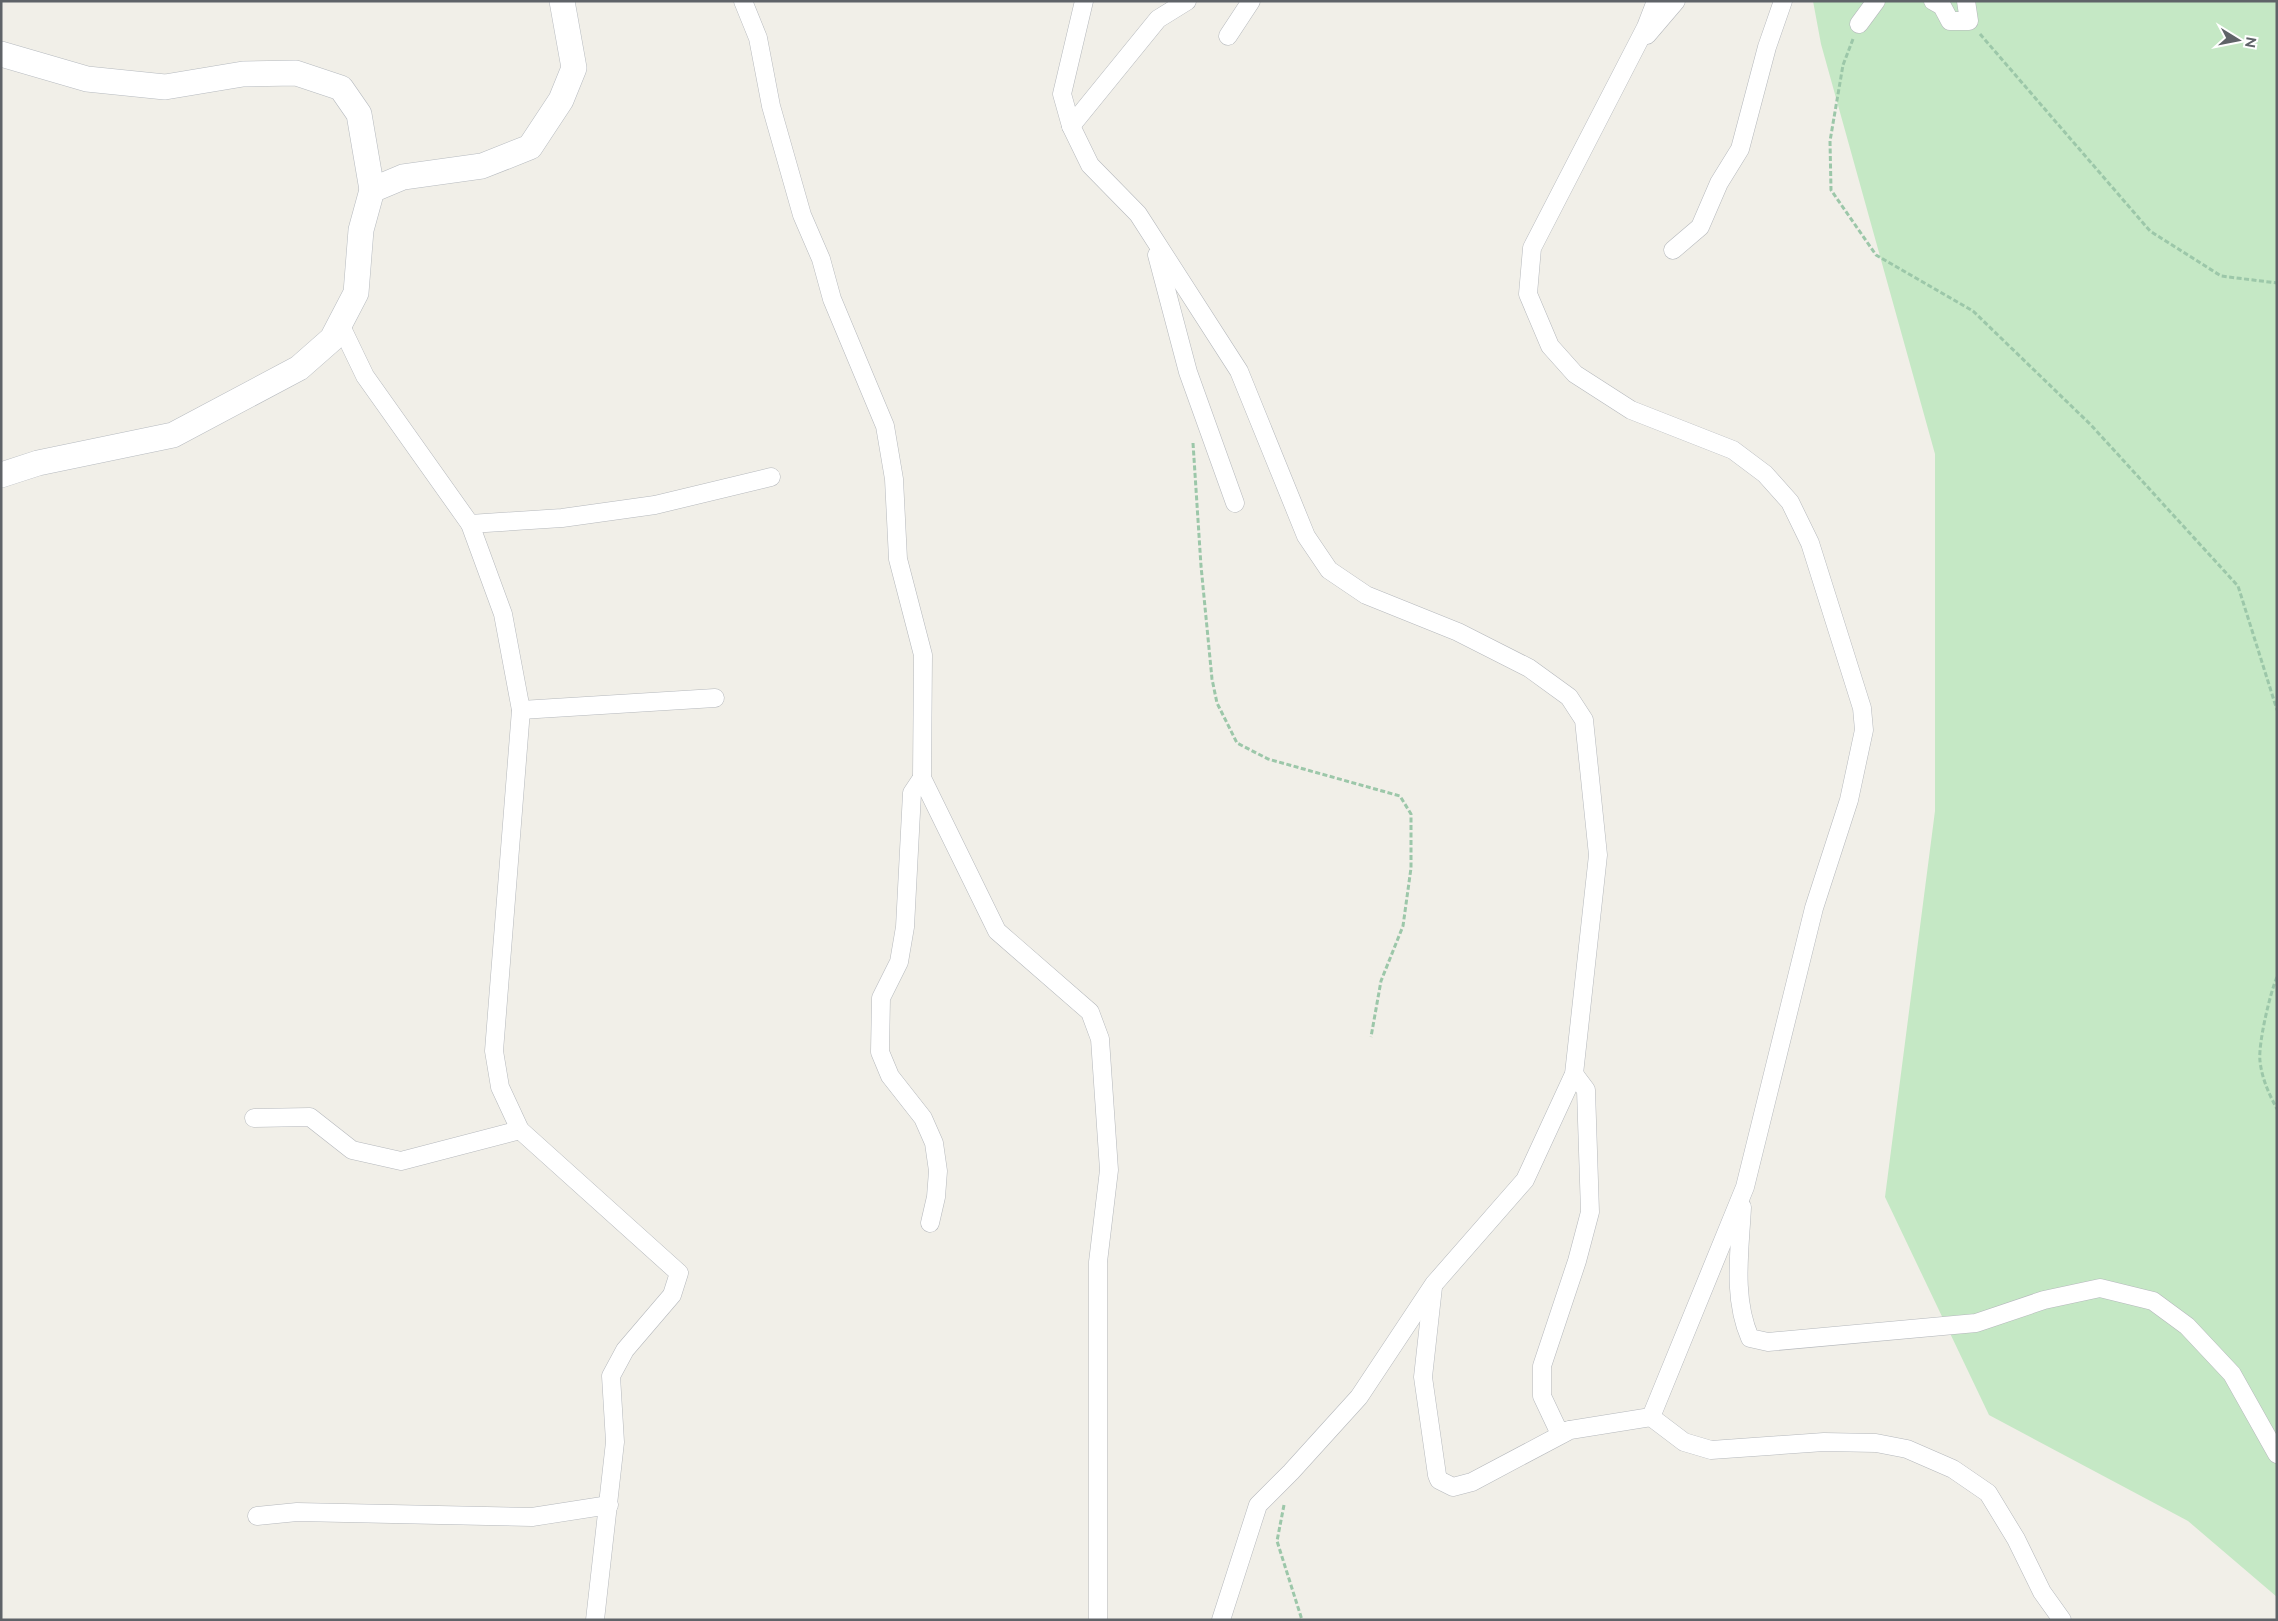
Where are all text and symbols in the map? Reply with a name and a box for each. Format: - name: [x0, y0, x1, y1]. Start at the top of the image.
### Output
- north arrow: [2213, 15, 2263, 65]
- text: N: [2242, 36, 2260, 49]

